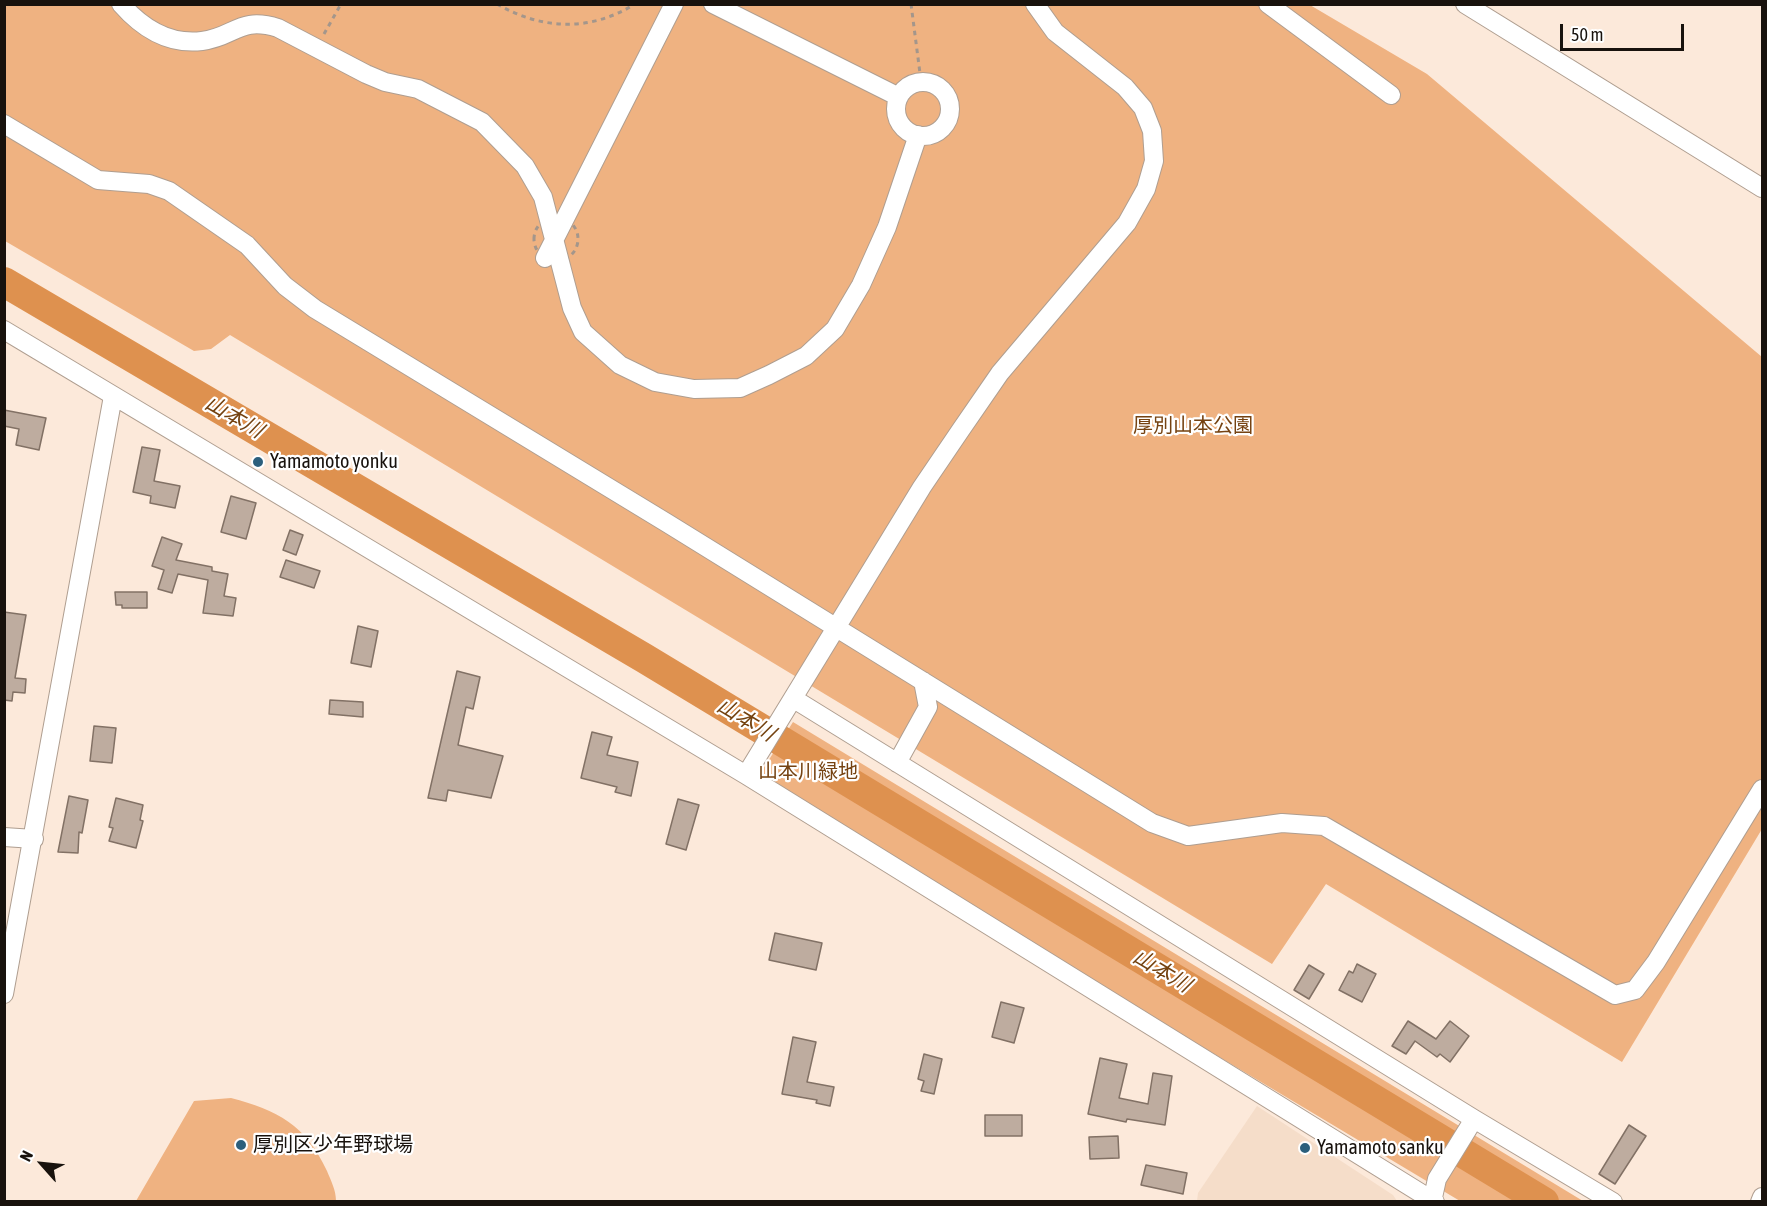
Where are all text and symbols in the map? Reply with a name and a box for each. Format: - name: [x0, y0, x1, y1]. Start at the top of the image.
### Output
- scale bar: [1563, 12, 1688, 50]
- text: 50 m: [1571, 24, 1603, 45]
- water label: 山本川: [200, 390, 268, 444]
- park label: 厚別山本公園: [1133, 414, 1253, 438]
- place label: Yamamoto yonku: [270, 450, 398, 474]
- marker: Yamamoto yonku: [251, 455, 265, 469]
- water label: 山本川: [713, 693, 779, 747]
- park label: 山本川緑地: [758, 760, 858, 784]
- water label: 山本川: [1129, 944, 1195, 998]
- place label: 厚別区少年野球場: [253, 1133, 413, 1157]
- north arrow: [12, 1134, 72, 1194]
- place label: Yamamoto sanku: [1317, 1136, 1444, 1160]
- marker: 厚別区少年野球場: [234, 1138, 248, 1152]
- marker: Yamamoto sanku: [1298, 1141, 1312, 1155]
- text: N: [16, 1148, 36, 1164]

